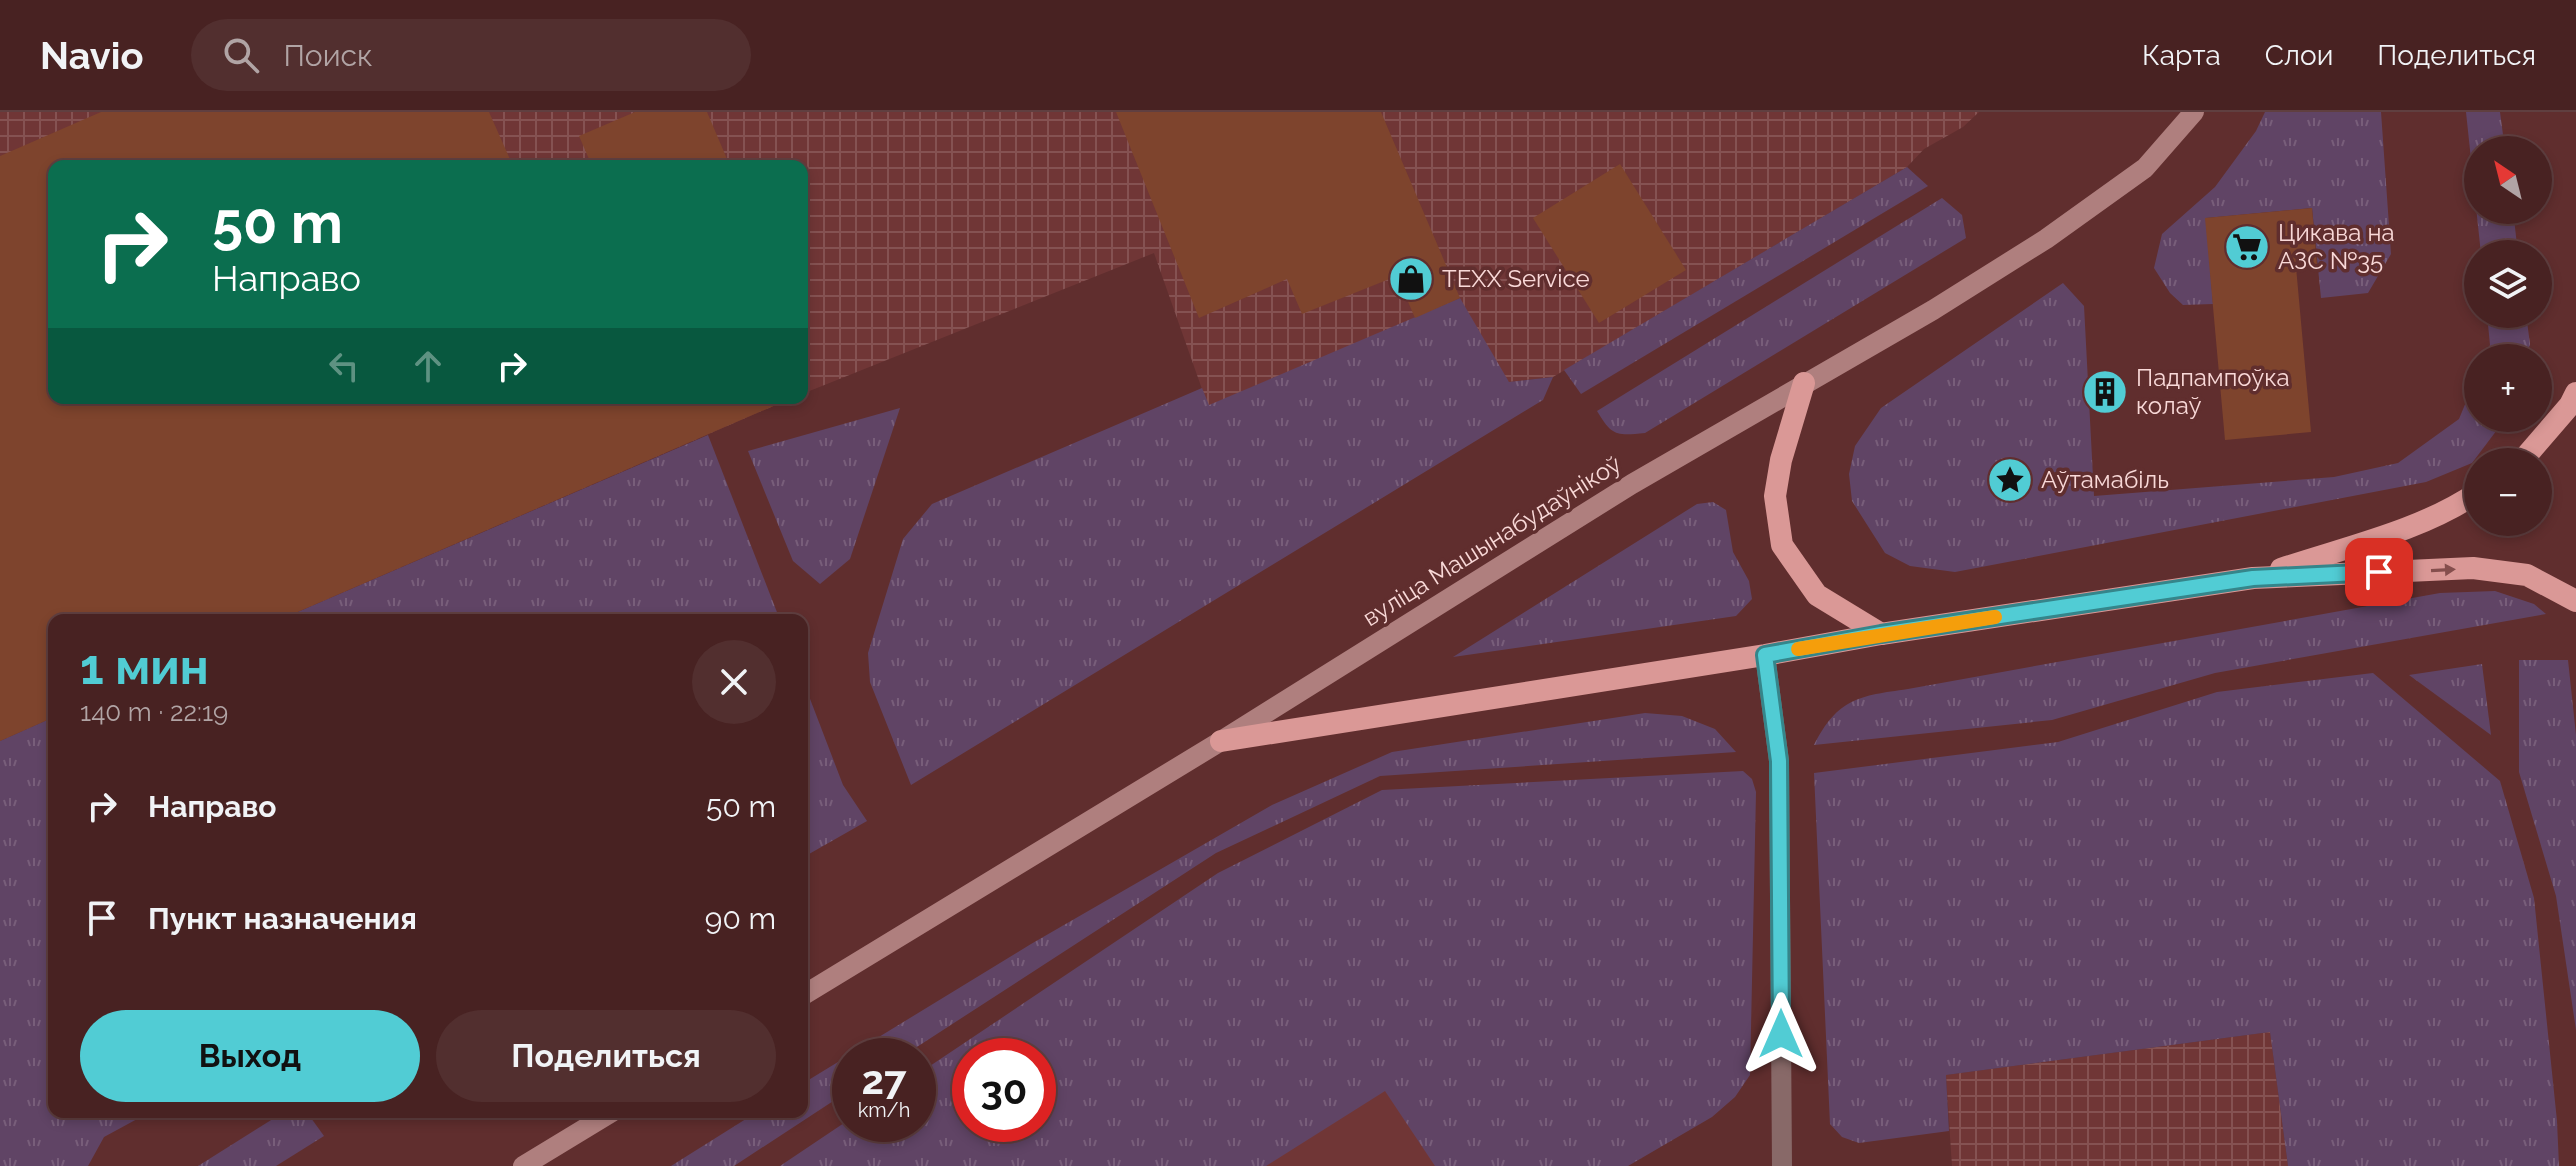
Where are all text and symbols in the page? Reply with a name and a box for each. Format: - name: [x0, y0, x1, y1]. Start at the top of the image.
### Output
- search box: [191, 19, 751, 91]
- text: Navio: [40, 33, 143, 78]
- icon: search: [219, 33, 263, 77]
- text: Поиск: [283, 38, 373, 73]
- text: Карта: [2142, 39, 2221, 72]
- text: Слои: [2265, 39, 2333, 72]
- text: Поделиться: [2377, 39, 2536, 72]
- north arrow: [2464, 136, 2552, 224]
- map controls: [2464, 136, 2552, 536]
- text: 50 m: [212, 190, 343, 256]
- icon: right: [80, 192, 184, 296]
- place label: Цикава на АЗС №35: [2278, 218, 2394, 275]
- supermarket icon: Цикава на АЗС №35: [2223, 223, 2271, 271]
- button: layers: [2464, 240, 2552, 328]
- shop icon: TEXX Service: [1387, 255, 1435, 303]
- text: Направо: [212, 257, 361, 299]
- place label: TEXX Service: [1442, 264, 1590, 293]
- icon: left: [322, 344, 366, 388]
- icon: ahead: [406, 344, 450, 388]
- icon: right: [490, 344, 534, 388]
- button: +: [2464, 344, 2552, 432]
- place label: Падпампоўка колаў: [2136, 363, 2290, 420]
- building icon: Падпампоўка колаў: [2081, 368, 2129, 416]
- button: −: [2464, 448, 2552, 536]
- street label: вуліца Машынабудаўнікоў: [1357, 449, 1626, 632]
- place icon: Аўтамабіль: [1986, 456, 2034, 504]
- place label: Аўтамабіль: [2041, 465, 2169, 494]
- pin: [2345, 538, 2413, 606]
- icon: arrive: [2357, 550, 2401, 594]
- one-way arrow: [2431, 563, 2456, 576]
- text: 1 мин: [80, 639, 209, 695]
- button: close: [692, 640, 776, 724]
- text: 140 m · 22:19: [80, 697, 228, 727]
- icon: right: [80, 784, 124, 828]
- text: Направо: [148, 789, 277, 824]
- text: 50 m: [706, 789, 776, 824]
- icon: arrive: [80, 896, 124, 940]
- text: Пункт назначения: [148, 901, 417, 936]
- text: 90 m: [705, 901, 776, 936]
- position arrow: [1739, 992, 1823, 1076]
- button: Выход: [80, 1010, 420, 1102]
- button: Поделиться: [436, 1010, 776, 1102]
- speed limit sign: 30: [952, 1038, 1056, 1142]
- text: 27: [861, 1056, 906, 1103]
- text: km/h: [858, 1098, 910, 1122]

